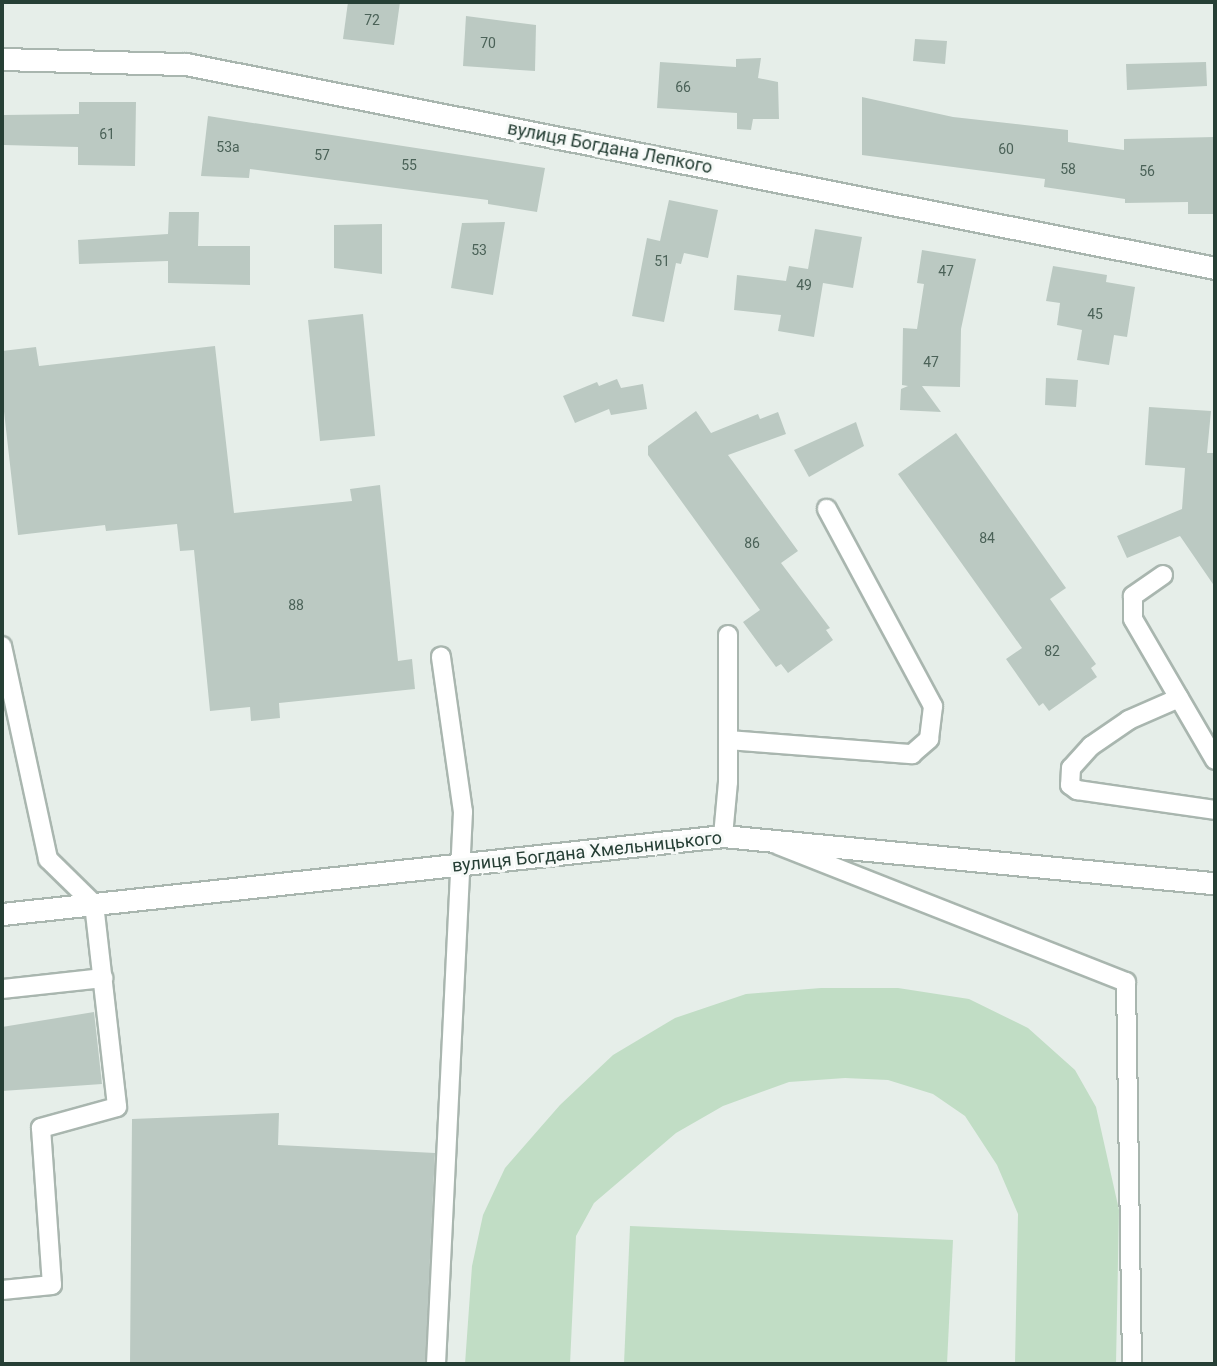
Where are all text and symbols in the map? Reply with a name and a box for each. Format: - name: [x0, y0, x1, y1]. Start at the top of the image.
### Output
- house number: 72: [364, 12, 380, 28]
- house number: 70: [480, 35, 496, 51]
- house number: 66: [675, 79, 691, 95]
- street label: вулиця Богдана Лепкого: [506, 118, 714, 178]
- house number: 61: [99, 126, 115, 142]
- house number: 53а: [216, 139, 240, 155]
- house number: 60: [998, 141, 1014, 157]
- house number: 57: [314, 147, 330, 163]
- house number: 55: [401, 157, 417, 173]
- house number: 58: [1060, 161, 1076, 177]
- house number: 56: [1139, 163, 1155, 179]
- house number: 53: [471, 242, 487, 258]
- house number: 51: [654, 253, 670, 269]
- house number: 47: [938, 263, 954, 279]
- house number: 49: [796, 277, 812, 293]
- house number: 45: [1087, 306, 1103, 322]
- house number: 47: [923, 354, 939, 370]
- house number: 84: [979, 530, 995, 546]
- house number: 86: [744, 535, 760, 551]
- house number: 88: [288, 597, 304, 613]
- house number: 82: [1044, 643, 1060, 659]
- street label: вулиця Богдана Хмельницького: [451, 827, 723, 877]

